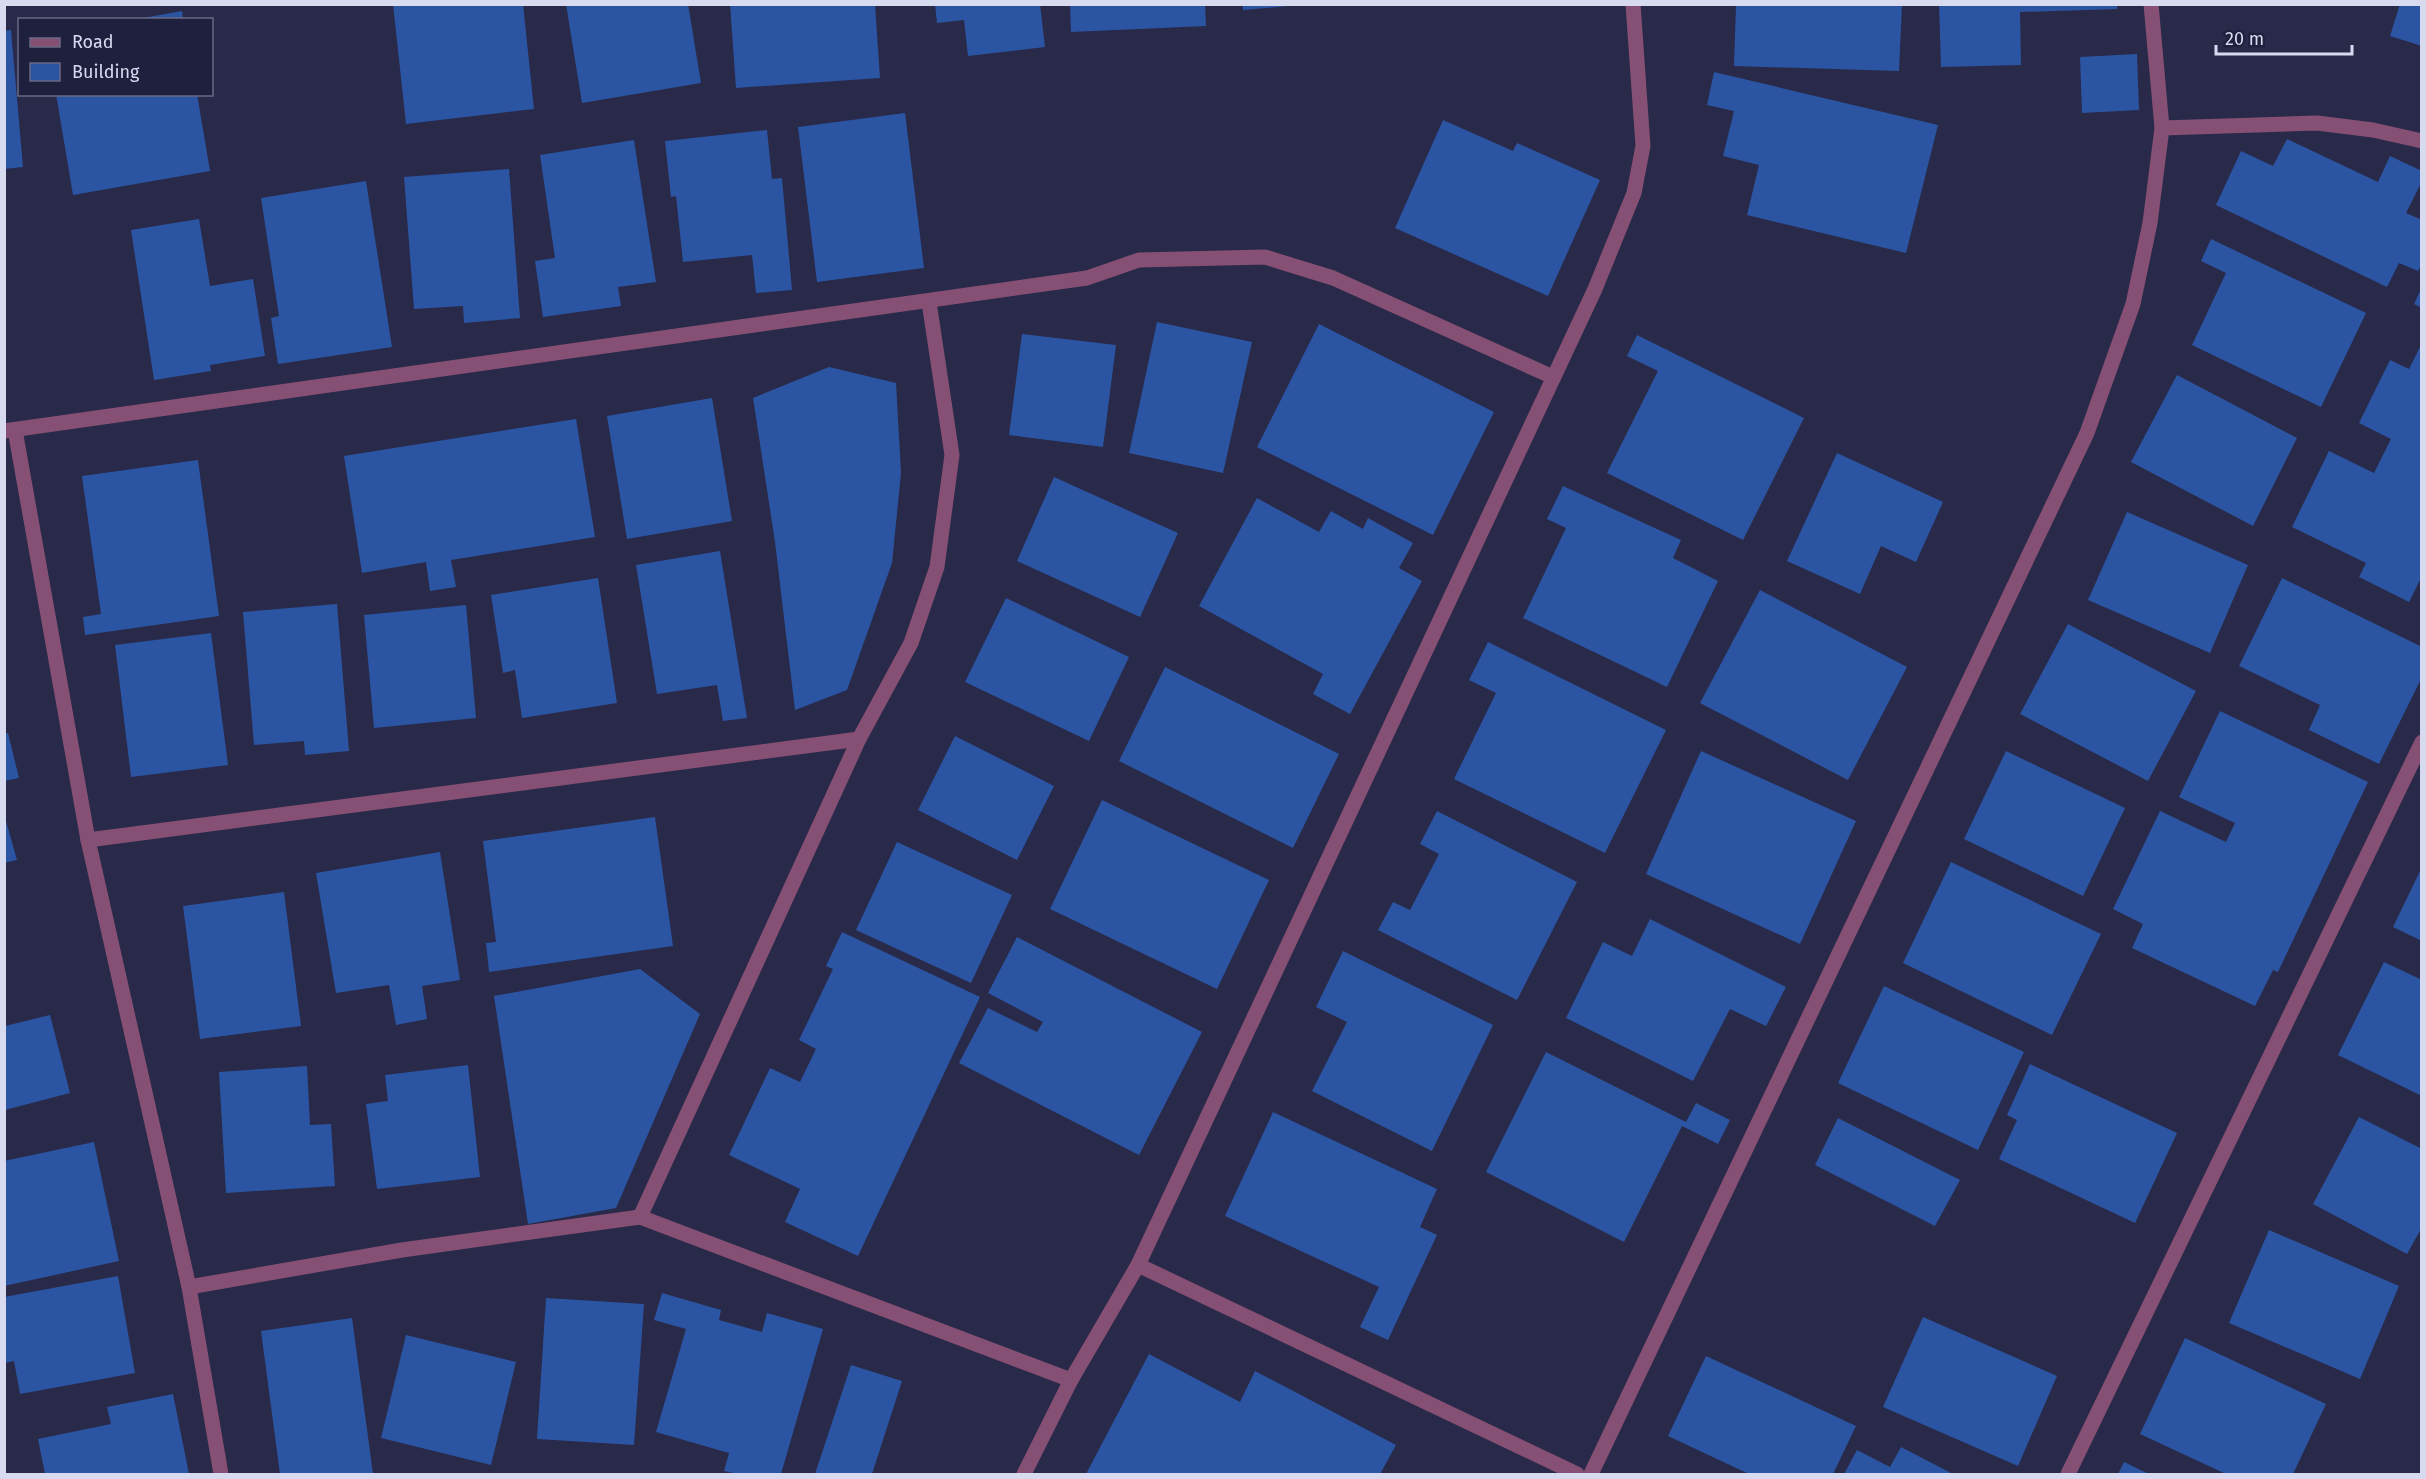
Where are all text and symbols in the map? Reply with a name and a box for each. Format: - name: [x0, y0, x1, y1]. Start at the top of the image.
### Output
- legend: [18, 18, 213, 96]
- scale bar: [2216, 18, 2352, 56]
- text: 20 m: [2225, 28, 2264, 50]
- text: Road: [72, 31, 114, 53]
- text: Building: [72, 61, 140, 83]

